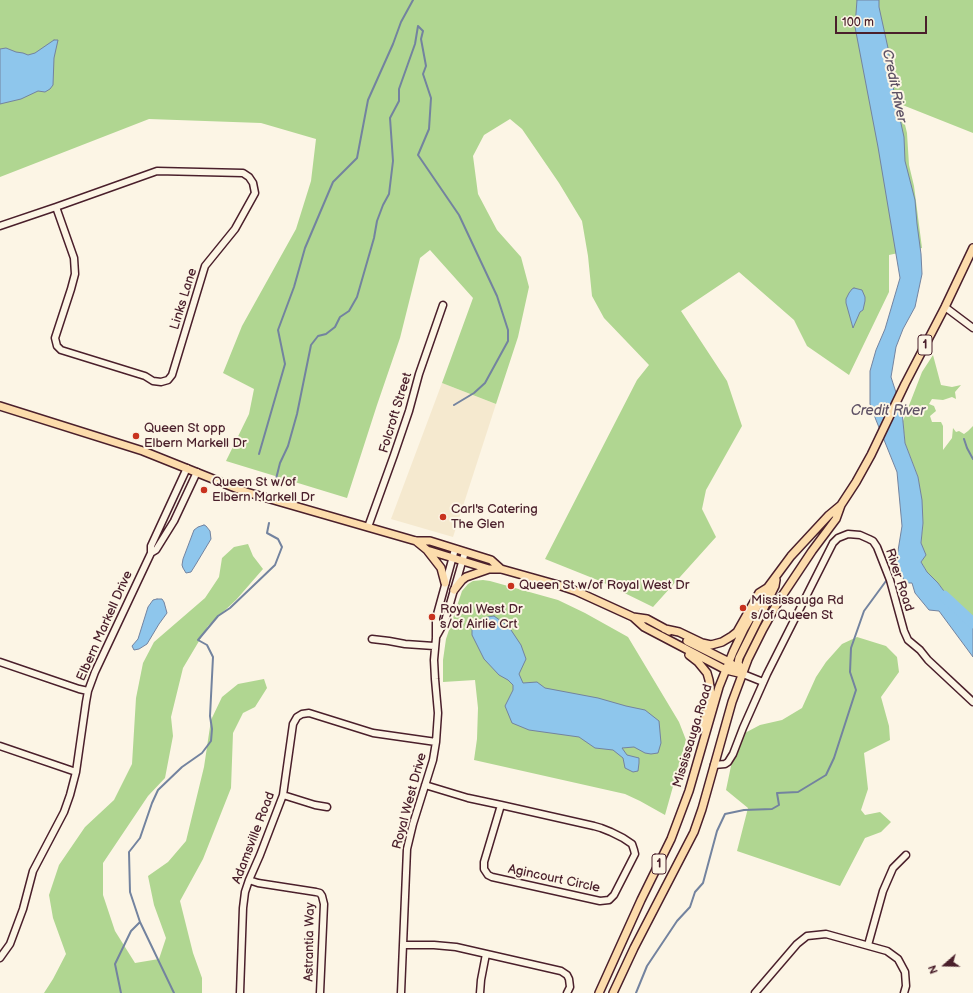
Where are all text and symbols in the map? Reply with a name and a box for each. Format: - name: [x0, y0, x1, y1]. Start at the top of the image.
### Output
- scale bar: [837, 8, 929, 34]
- text: 100 m: [842, 15, 874, 30]
- water label: Credit River: [878, 48, 910, 124]
- street label: Links Lane: [167, 266, 201, 332]
- road number: 1: [918, 335, 932, 355]
- street label: Folcroft Street: [376, 371, 416, 455]
- water label: Credit River: [851, 403, 925, 419]
- place label: Queen St opp Elbern Markell Dr: [144, 421, 247, 452]
- marker: Queen St opp Elbern Markell Dr: [131, 431, 141, 441]
- place label: Queen St w/of Elbern Markell Dr: [212, 475, 315, 506]
- marker: Queen St w/of Elbern Markell Dr: [199, 485, 209, 495]
- place label: Carl's Catering The Glen: [451, 502, 538, 533]
- marker: Carl's Catering The Glen: [438, 512, 448, 522]
- street label: River Road: [881, 547, 917, 613]
- street label: Elbern Markell Drive: [74, 568, 136, 684]
- place label: Queen St w/of Royal West Dr: [519, 578, 689, 594]
- marker: Queen St w/of Royal West Dr: [506, 581, 516, 591]
- place label: Mississauga Rd s/of Queen St: [751, 593, 844, 624]
- place label: Royal West Dr s/of Airlie Crt: [440, 602, 523, 633]
- marker: Mississauga Rd s/of Queen St: [738, 603, 748, 613]
- marker: Royal West Dr s/of Airlie Crt: [427, 612, 437, 622]
- street label: Mississauga Road: [670, 682, 716, 790]
- street label: Royal West Drive: [390, 751, 430, 851]
- street label: Adamsville Road: [229, 790, 279, 886]
- road number: 1: [652, 854, 666, 874]
- street label: Agincourt Circle: [507, 862, 601, 896]
- street label: Astrantia Way: [302, 902, 318, 982]
- north arrow: [925, 945, 965, 985]
- text: N: [926, 963, 941, 975]

